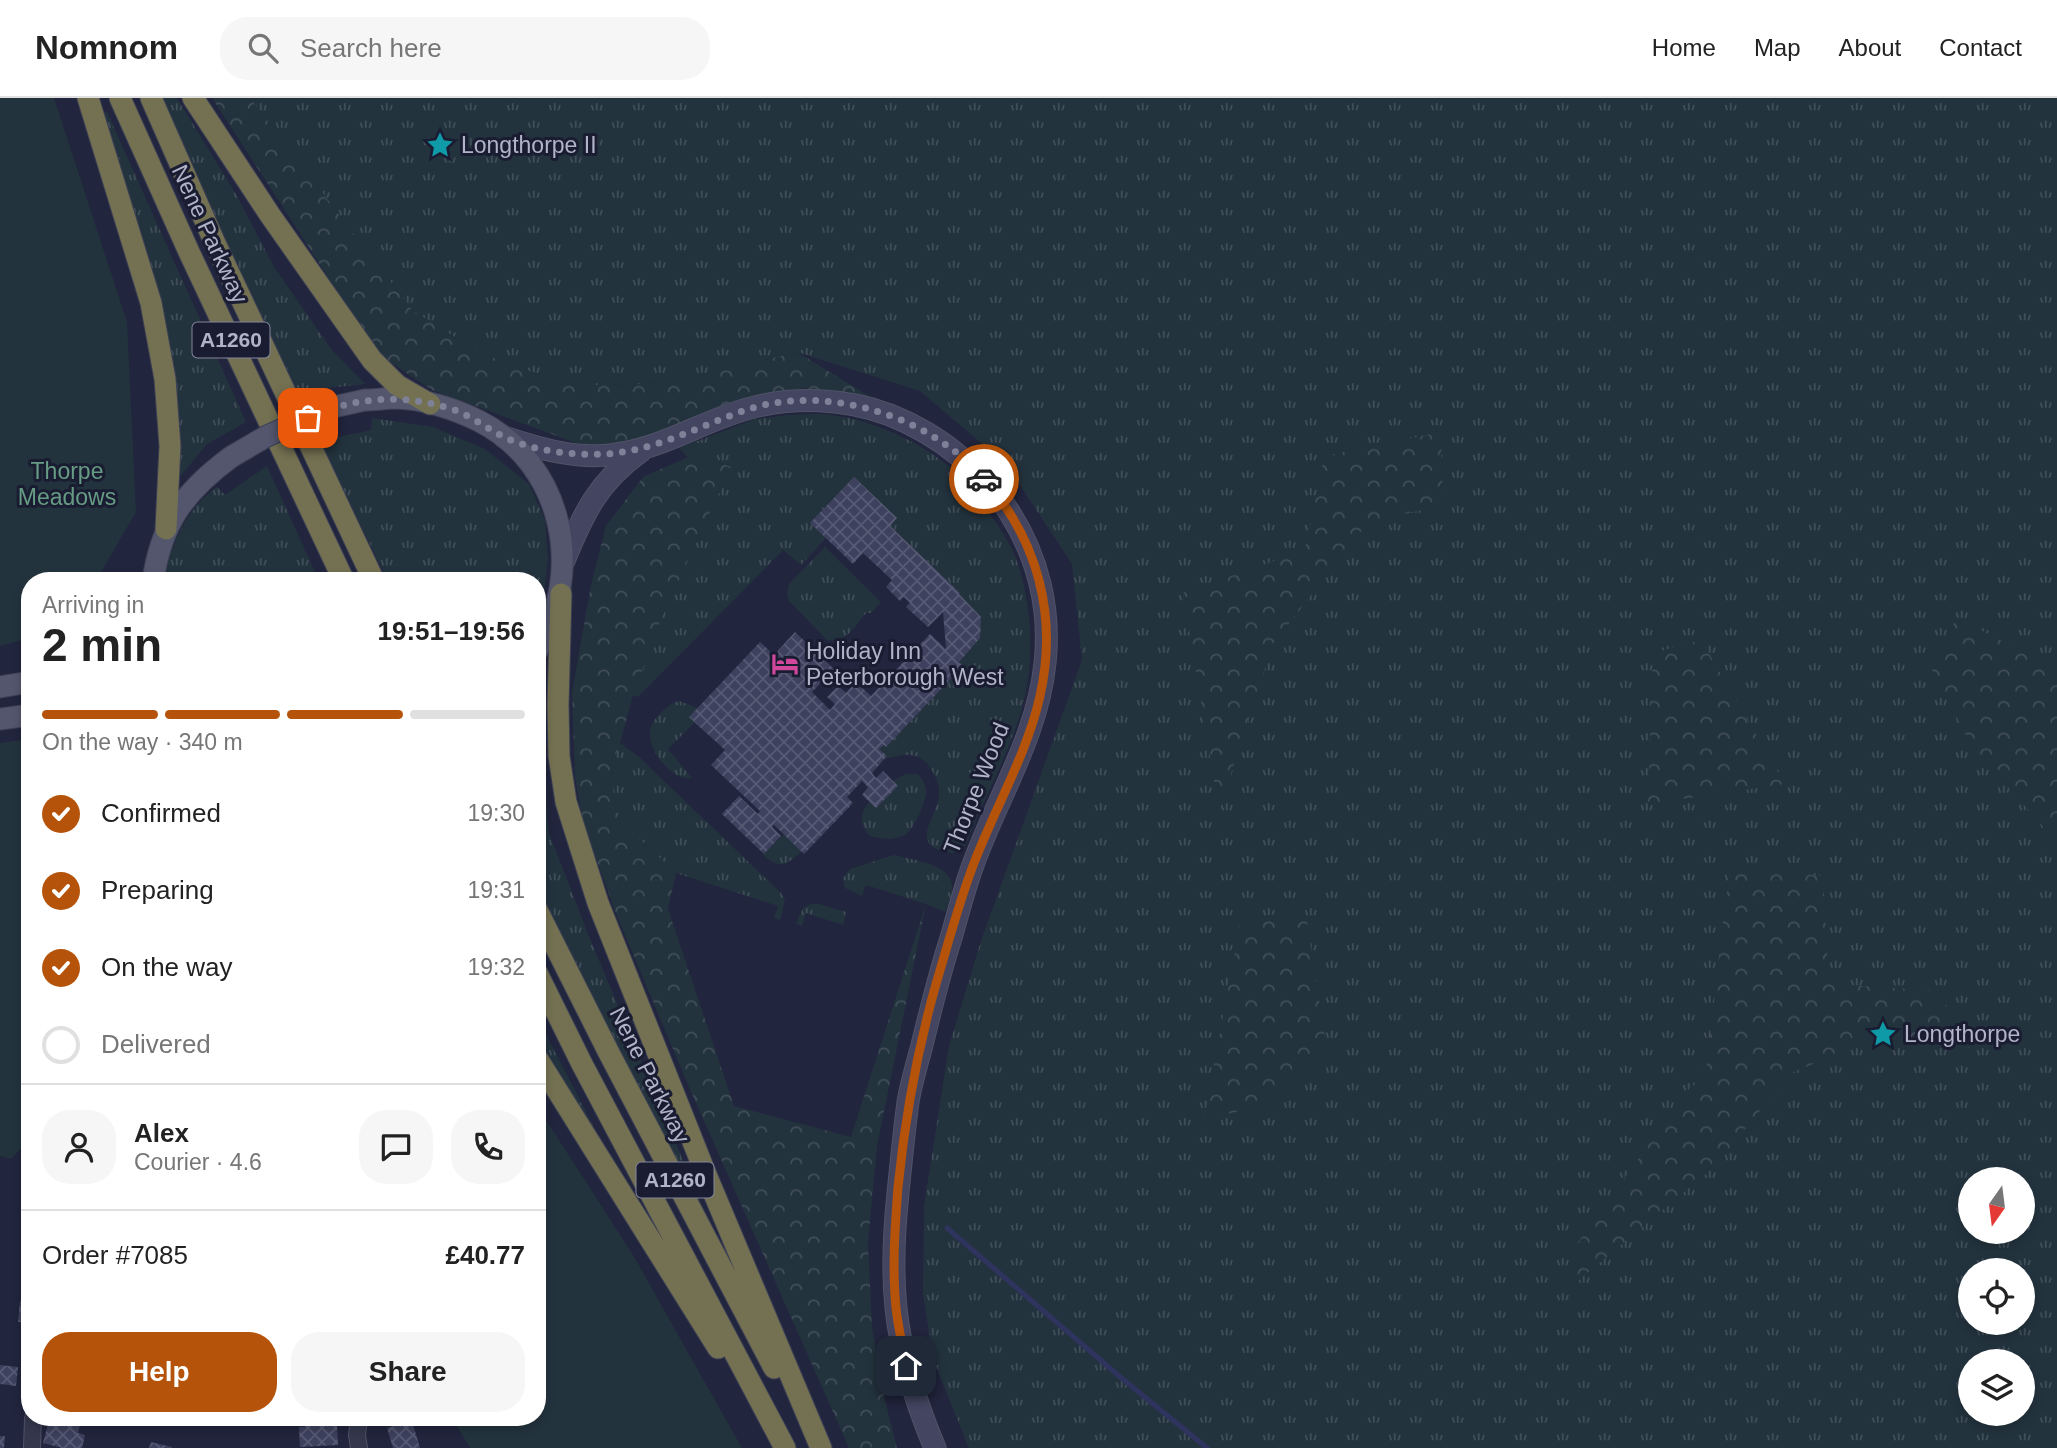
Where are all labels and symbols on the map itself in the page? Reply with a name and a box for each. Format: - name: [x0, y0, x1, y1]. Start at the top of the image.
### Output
- place icon: Longthorpe II: [425, 130, 455, 160]
- place label: Longthorpe II: [461, 132, 597, 158]
- street label: Nene Parkway: [167, 161, 254, 308]
- road number: A1260: [192, 322, 270, 358]
- pin: [278, 388, 338, 448]
- courier: [949, 444, 1019, 514]
- park label: Thorpe Meadows: [18, 458, 116, 510]
- place label: Holiday Inn Peterborough West: [806, 638, 1004, 690]
- hotel icon: Holiday Inn Peterborough West: [770, 649, 800, 679]
- street label: Thorpe Wood: [938, 719, 1014, 857]
- street label: Nene Parkway: [604, 1002, 696, 1148]
- place icon: Longthorpe: [1868, 1019, 1898, 1049]
- place label: Longthorpe: [1904, 1021, 2020, 1047]
- road number: A1260: [636, 1162, 714, 1198]
- north arrow: [1958, 1167, 2035, 1244]
- pin: [876, 1336, 936, 1396]

